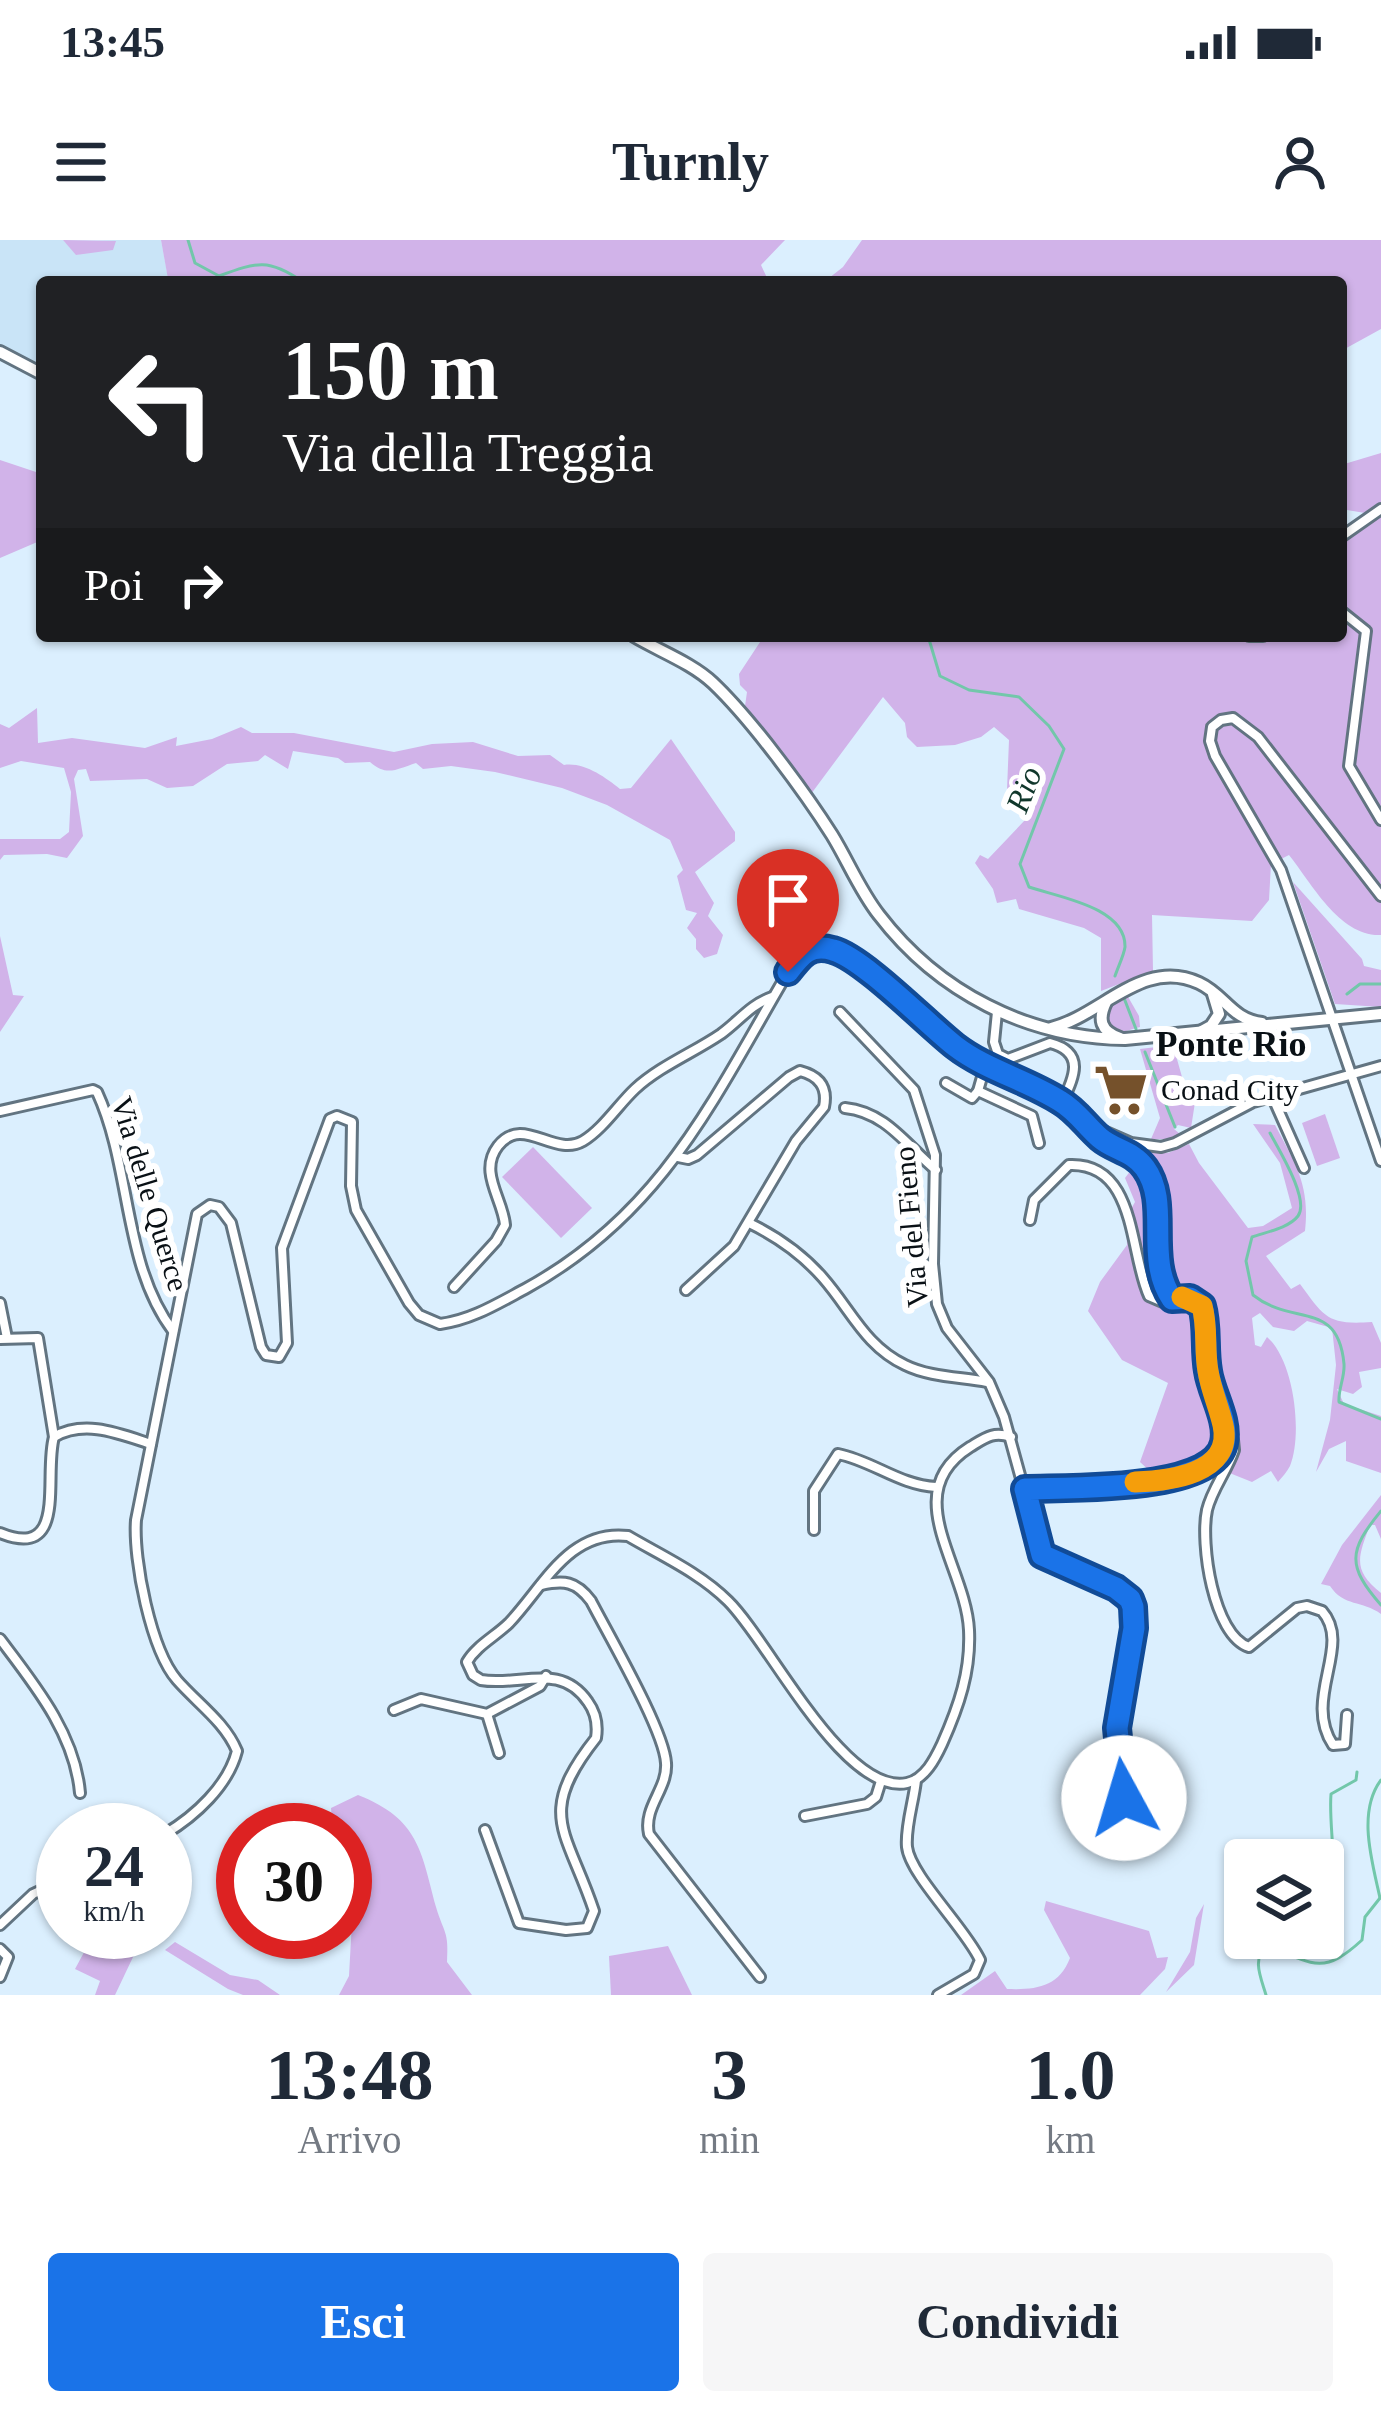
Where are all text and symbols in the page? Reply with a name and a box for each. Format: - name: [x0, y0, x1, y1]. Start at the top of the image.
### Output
- text: 13:45: [60, 17, 165, 67]
- icon: menu: [48, 129, 114, 195]
- icon: person: [1267, 129, 1333, 195]
- text: Turnly: [612, 132, 769, 192]
- icon: left: [84, 324, 240, 480]
- text: 150 m: [282, 324, 499, 417]
- text: Via della Treggia: [282, 423, 654, 483]
- icon: right: [168, 552, 234, 618]
- text: Poi: [84, 560, 144, 610]
- water label: Rio: [999, 762, 1049, 818]
- pin: [737, 849, 839, 972]
- icon: arrive: [755, 867, 821, 933]
- district label: Ponte Rio: [1156, 1024, 1306, 1064]
- supermarket icon: Conad City: [1092, 1061, 1150, 1119]
- place label: Conad City: [1161, 1073, 1299, 1106]
- street label: Via delle Querce: [105, 1093, 196, 1295]
- street label: Via del Fieno: [887, 1145, 934, 1309]
- position arrow: [1061, 1735, 1187, 1861]
- speed limit sign: 30: [216, 1803, 372, 1959]
- text: 24: [84, 1833, 144, 1899]
- map controls: [1224, 1839, 1344, 1959]
- button: layers: [1224, 1839, 1344, 1959]
- text: km/h: [83, 1894, 145, 1927]
- text: 13:48: [266, 2035, 434, 2115]
- text: 3: [711, 2035, 747, 2115]
- text: 1.0: [1025, 2035, 1115, 2115]
- text: Arrivo: [298, 2118, 402, 2161]
- text: min: [699, 2118, 760, 2161]
- text: km: [1045, 2118, 1095, 2161]
- button: Esci: [48, 2253, 679, 2391]
- button: Condividi: [703, 2253, 1333, 2391]

